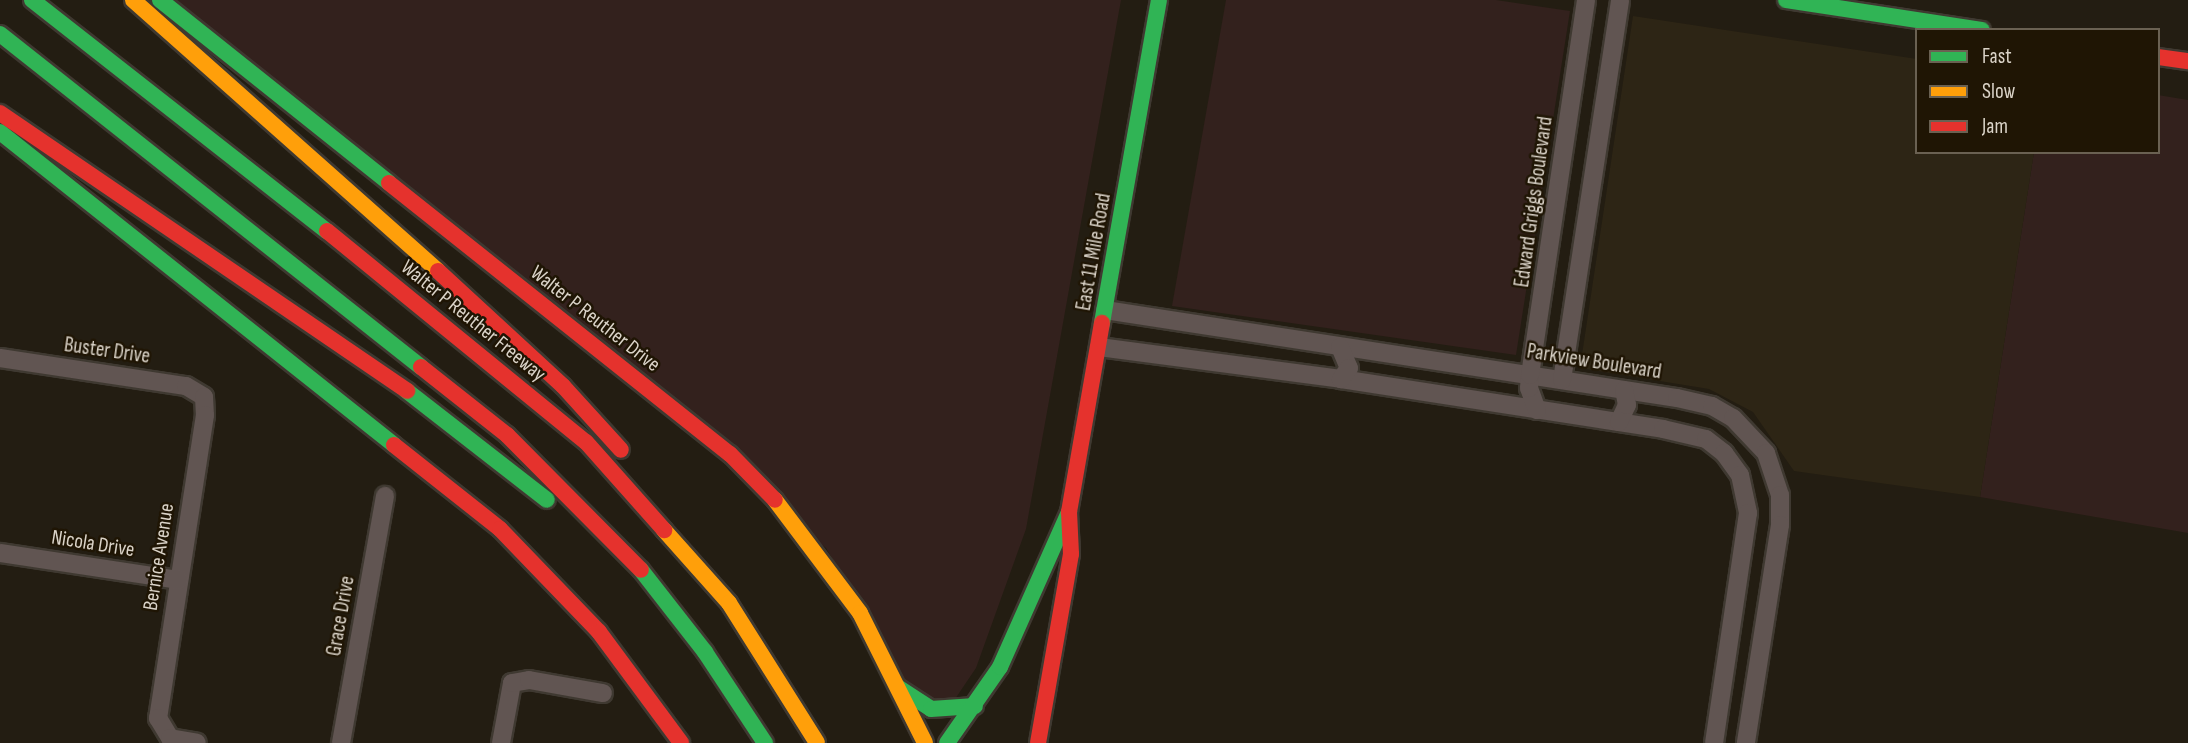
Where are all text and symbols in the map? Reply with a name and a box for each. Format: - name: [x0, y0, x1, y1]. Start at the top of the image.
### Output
- legend: [1915, 28, 2160, 154]
- text: Fast: [1982, 44, 2012, 69]
- text: Slow: [1982, 79, 2015, 104]
- text: Jam: [1982, 114, 2008, 139]
- street label: Edward Griggs Boulevard: [1510, 115, 1558, 289]
- street label: East 11 Mile Road: [1071, 191, 1117, 313]
- street label: Walter P Reuther Freeway: [395, 255, 551, 387]
- street label: Walter P Reuther Drive: [525, 260, 665, 378]
- street label: Buster Drive: [62, 333, 152, 369]
- street label: Parkview Boulevard: [1525, 339, 1663, 385]
- street label: Bernice Avenue: [138, 502, 180, 612]
- street label: Nicola Drive: [50, 525, 136, 563]
- street label: Grace Drive: [322, 574, 360, 658]

